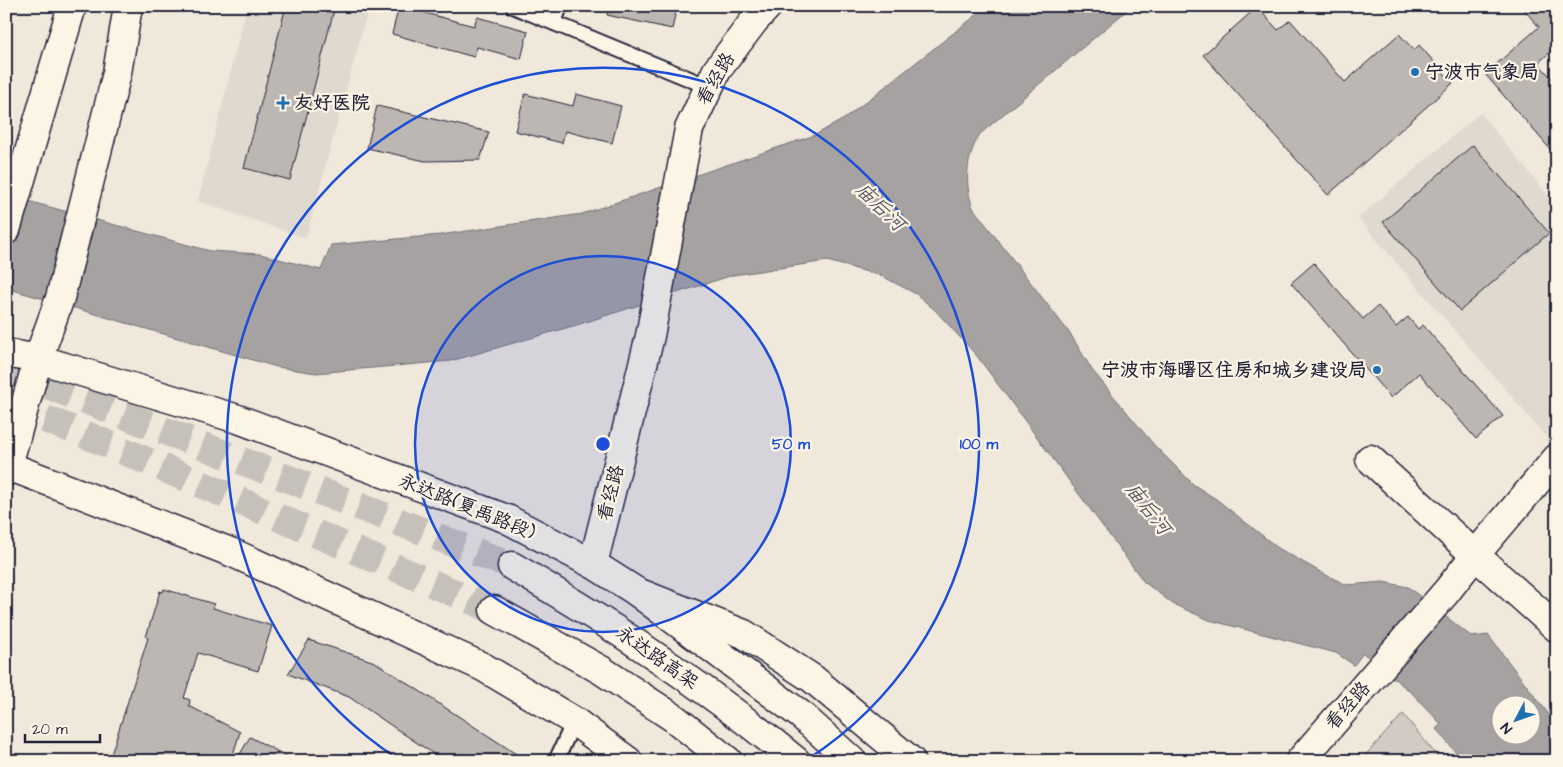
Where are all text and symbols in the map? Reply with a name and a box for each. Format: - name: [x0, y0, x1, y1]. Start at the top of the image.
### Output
- street label: 看经路: [690, 48, 742, 110]
- place label: 宁波市气象局: [1425, 59, 1539, 86]
- marker: 宁波市气象局: [1409, 66, 1421, 78]
- place label: 友好医院: [294, 90, 370, 117]
- marker: 友好医院: [276, 96, 290, 110]
- water label: 庙后河: [849, 176, 913, 240]
- place label: 宁波市海曙区住房和城乡建设局: [1101, 357, 1367, 384]
- marker: 宁波市海曙区住房和城乡建设局: [1371, 364, 1383, 376]
- text: 50 m: [772, 434, 810, 455]
- text: 100 m: [960, 434, 999, 455]
- centre of rings: [594, 435, 612, 453]
- street label: 看经路: [591, 462, 631, 524]
- street label: 永达路(夏禹路段): [395, 467, 540, 547]
- water label: 庙后河: [1118, 477, 1179, 544]
- street label: 永达路高架: [610, 620, 704, 696]
- street label: 看经路: [1319, 676, 1377, 736]
- north arrow: [1490, 694, 1540, 744]
- scale bar: [25, 712, 100, 744]
- text: N: [1496, 718, 1517, 738]
- text: 20 m: [32, 719, 68, 740]

